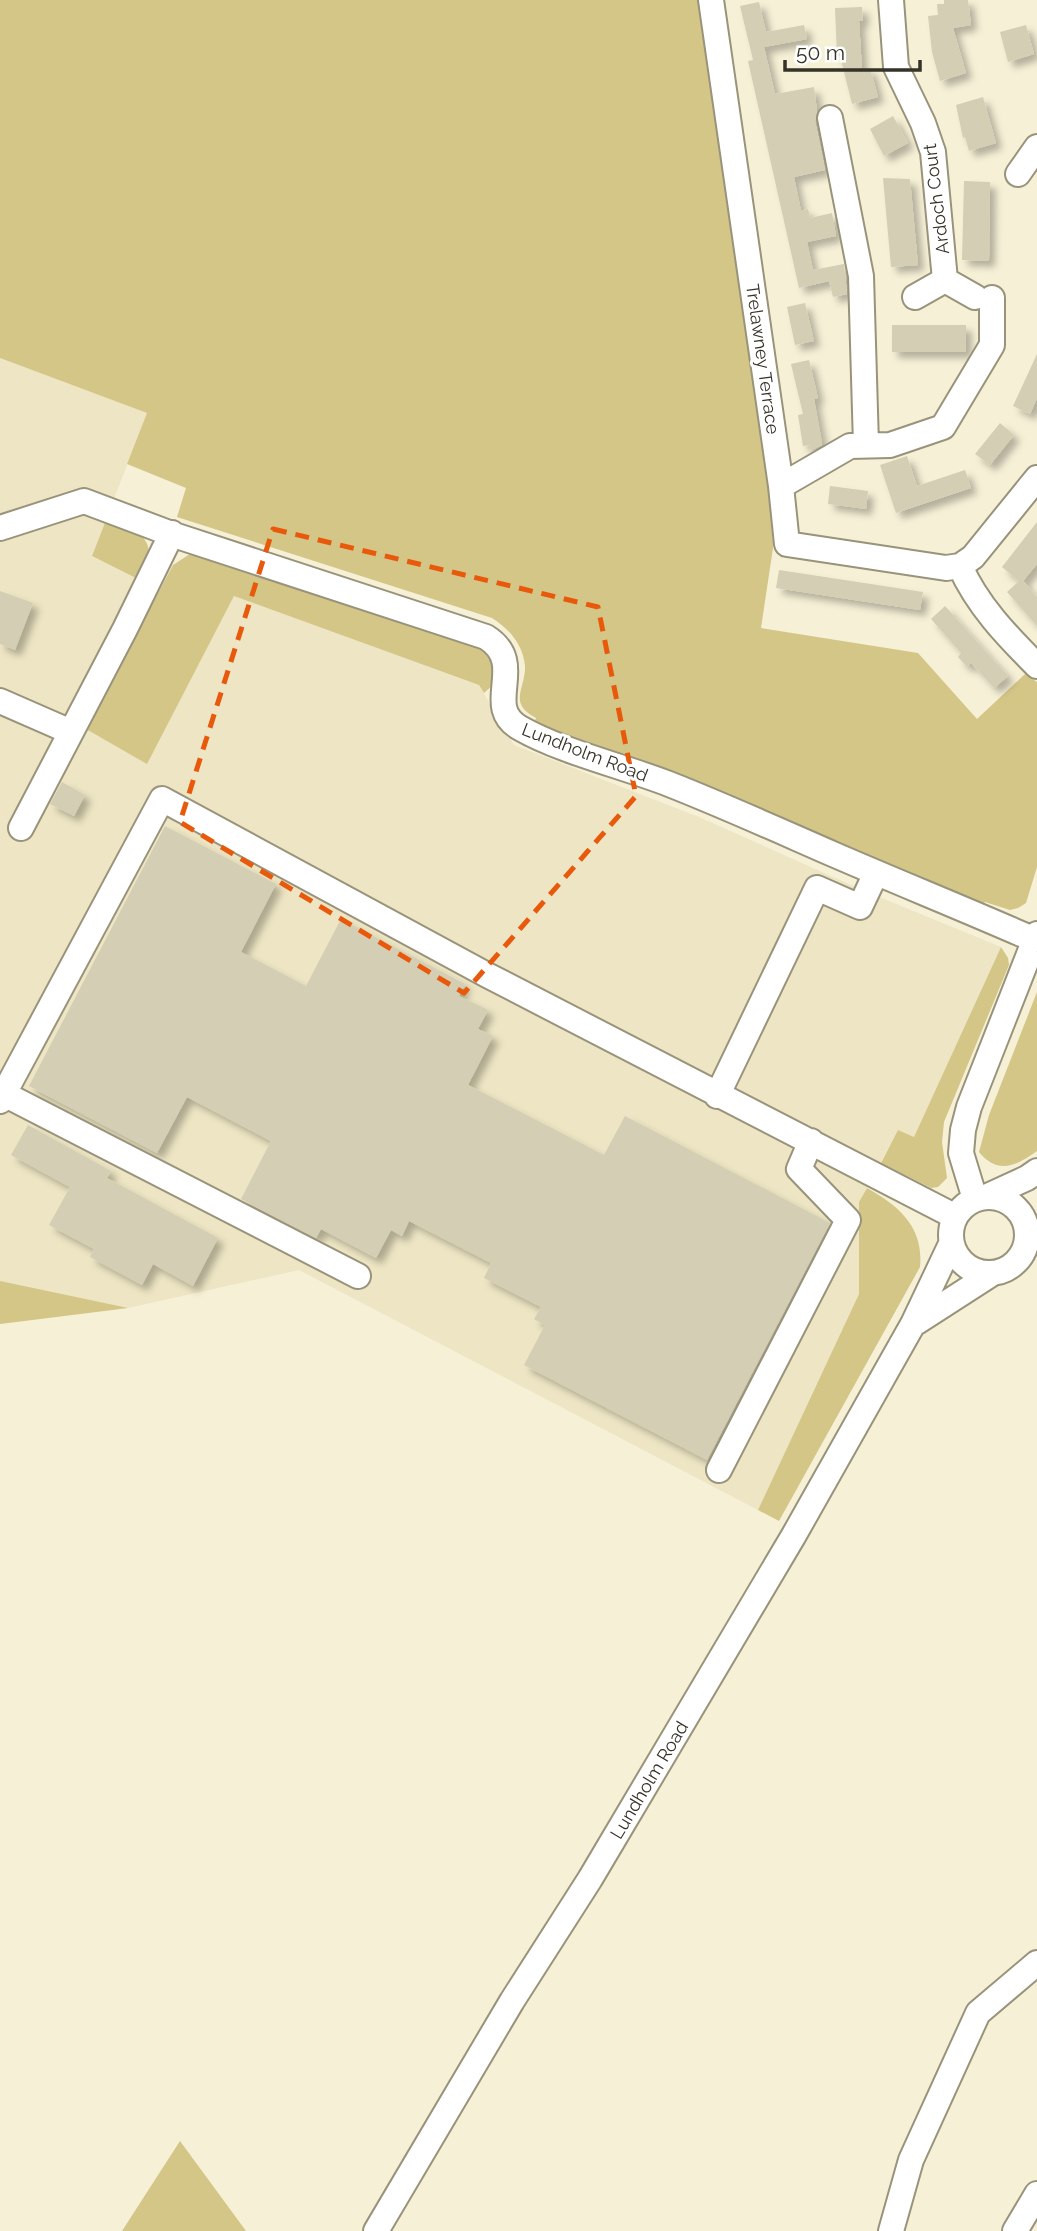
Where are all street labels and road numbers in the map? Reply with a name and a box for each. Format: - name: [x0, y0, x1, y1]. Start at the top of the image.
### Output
- street label: Ardoch Court: [919, 143, 953, 255]
- street label: Trelawney Terrace: [742, 283, 784, 436]
- street label: Lundholm Road: [519, 718, 651, 786]
- street label: Lundholm Road: [606, 1717, 692, 1843]

